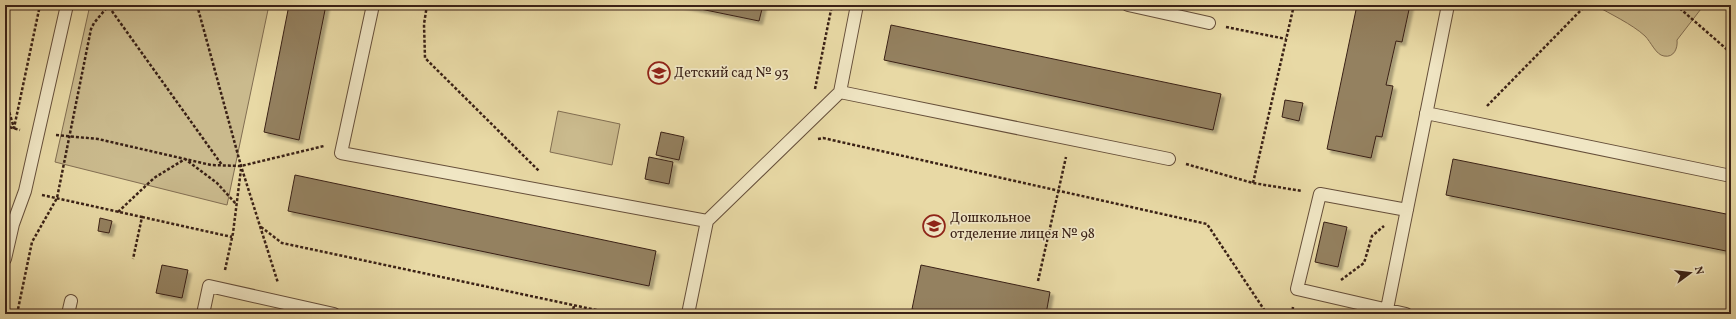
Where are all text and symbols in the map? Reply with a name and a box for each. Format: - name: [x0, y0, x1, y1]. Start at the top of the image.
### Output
- school or university icon: Детский сад № 93: [646, 60, 672, 86]
- place label: Детский сад № 93: [674, 64, 789, 83]
- place label: Дошкольное отделение лицея № 98: [950, 209, 1095, 244]
- school or university icon: Дошкольное отделение лицея № 98: [921, 213, 947, 239]
- north arrow: [1670, 253, 1710, 293]
- text: N: [1690, 265, 1706, 277]

